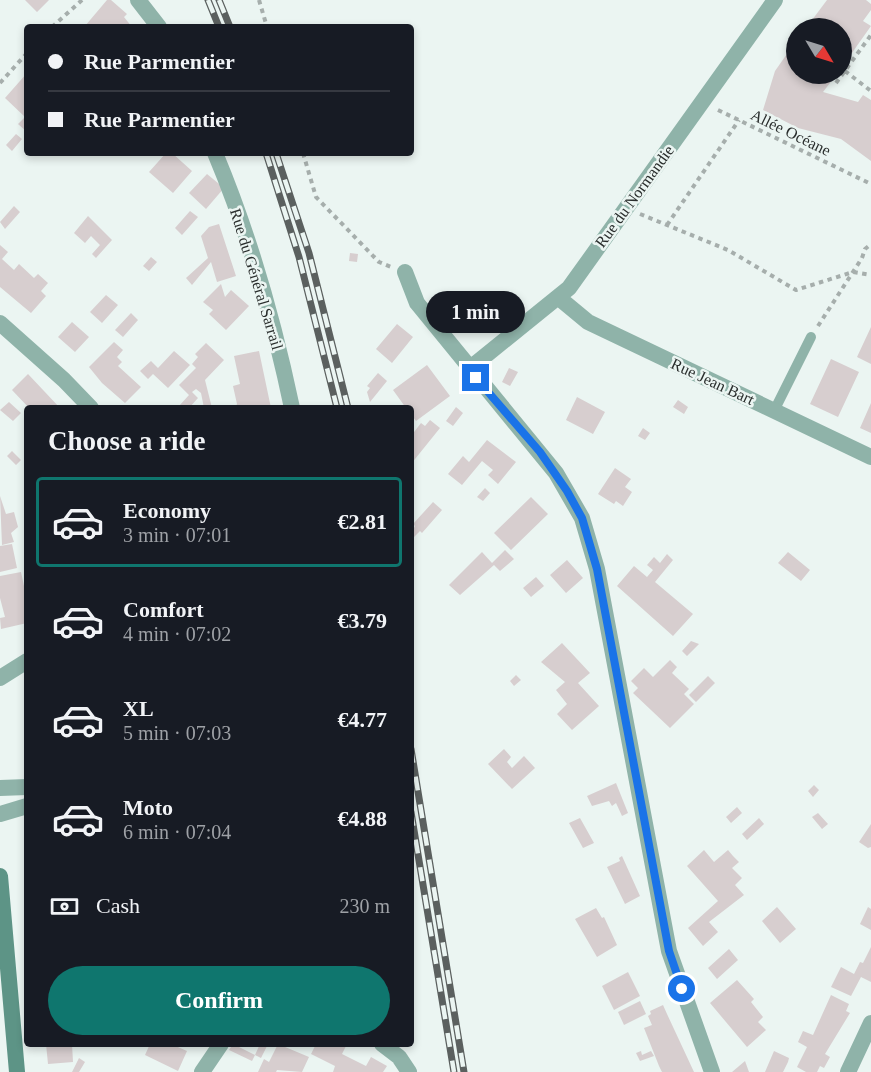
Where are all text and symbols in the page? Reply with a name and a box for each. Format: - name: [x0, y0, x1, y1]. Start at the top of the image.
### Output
- north arrow: [786, 18, 852, 84]
- map controls: [786, 18, 852, 84]
- text: Rue Parmentier: [84, 49, 235, 74]
- street label: Allée Océane: [748, 106, 833, 159]
- text: Rue Parmentier: [84, 107, 235, 132]
- street label: Rue du Normandie: [592, 142, 677, 251]
- street label: Rue du Général Sarrail: [227, 206, 286, 352]
- callout: 1 min: [426, 291, 526, 333]
- text: 1 min: [451, 301, 500, 323]
- street label: Rue Jean Bart: [669, 355, 758, 408]
- route end: [462, 364, 489, 391]
- text: Choose a ride: [48, 426, 206, 456]
- icon: car: [51, 495, 105, 549]
- text: Economy: [123, 498, 211, 523]
- text: €2.81: [338, 509, 387, 534]
- text: 3 min · 07:01: [123, 524, 231, 546]
- icon: car: [51, 594, 105, 648]
- text: Comfort: [123, 597, 204, 622]
- text: €3.79: [338, 608, 387, 633]
- text: 4 min · 07:02: [123, 623, 231, 645]
- icon: car: [51, 693, 105, 747]
- text: XL: [123, 696, 154, 721]
- text: €4.77: [338, 707, 387, 732]
- text: 5 min · 07:03: [123, 722, 231, 744]
- icon: car: [51, 792, 105, 846]
- text: Moto: [123, 795, 173, 820]
- text: €4.88: [338, 806, 387, 831]
- text: 6 min · 07:04: [123, 821, 231, 843]
- icon: cash: [48, 890, 81, 923]
- text: Cash: [96, 893, 140, 918]
- text: 230 m: [339, 895, 390, 917]
- button: Confirm: [48, 966, 390, 1035]
- route start: [668, 975, 695, 1002]

